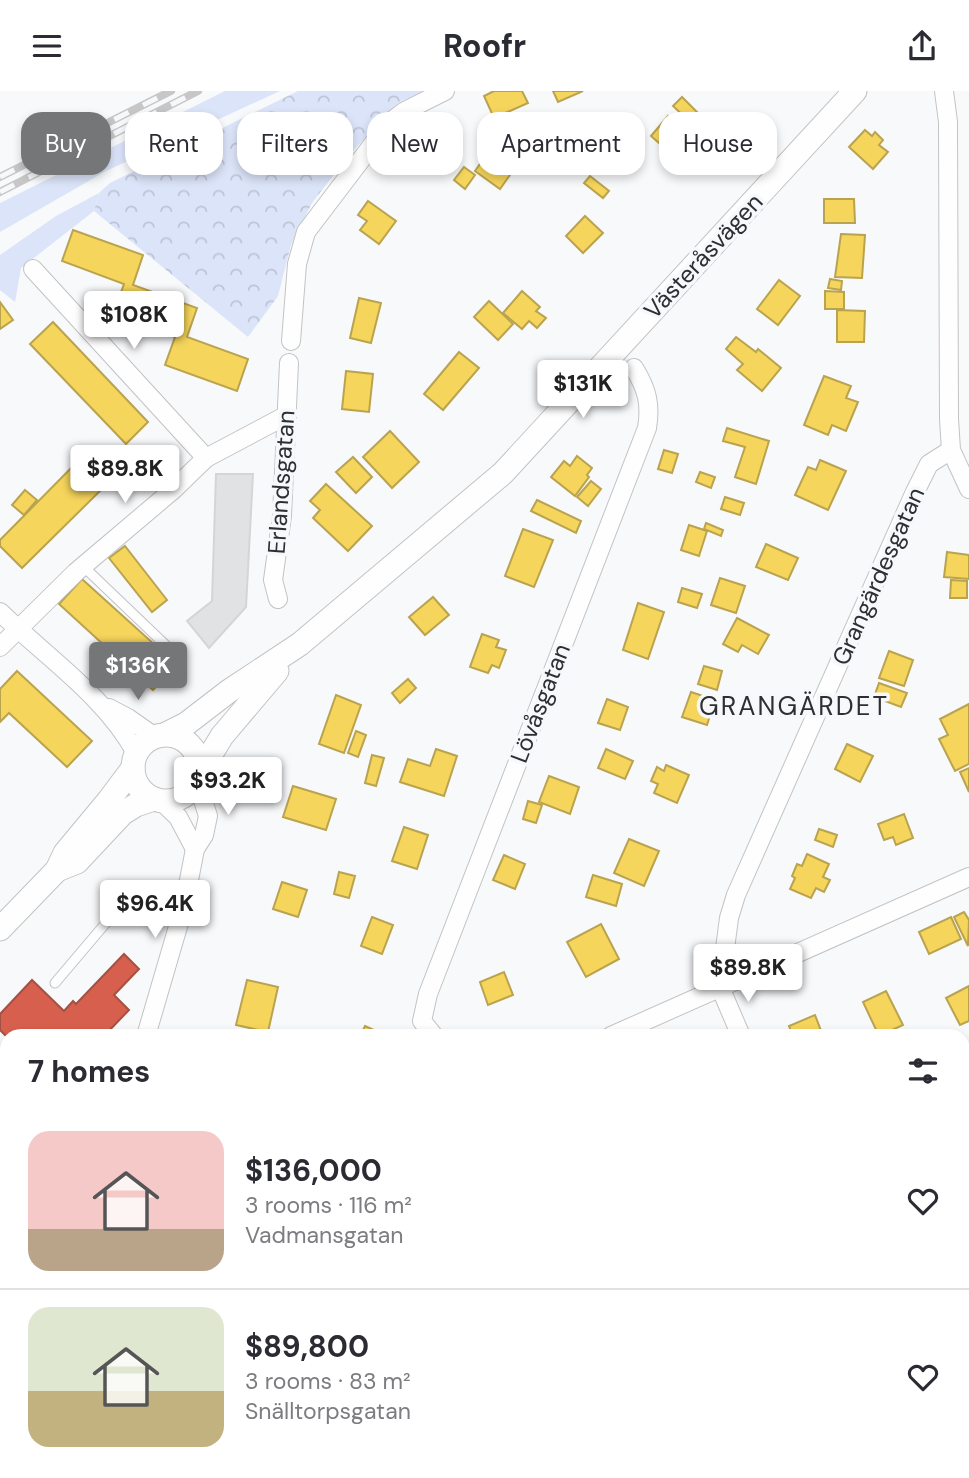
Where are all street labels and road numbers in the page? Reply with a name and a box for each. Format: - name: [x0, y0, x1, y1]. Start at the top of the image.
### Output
- street label: Västeråsvägen: [637, 187, 769, 325]
- street label: Erlandsgatan: [261, 409, 301, 555]
- street label: Grangärdesgatan: [825, 482, 931, 670]
- street label: Lövåsgatan: [503, 639, 577, 767]

